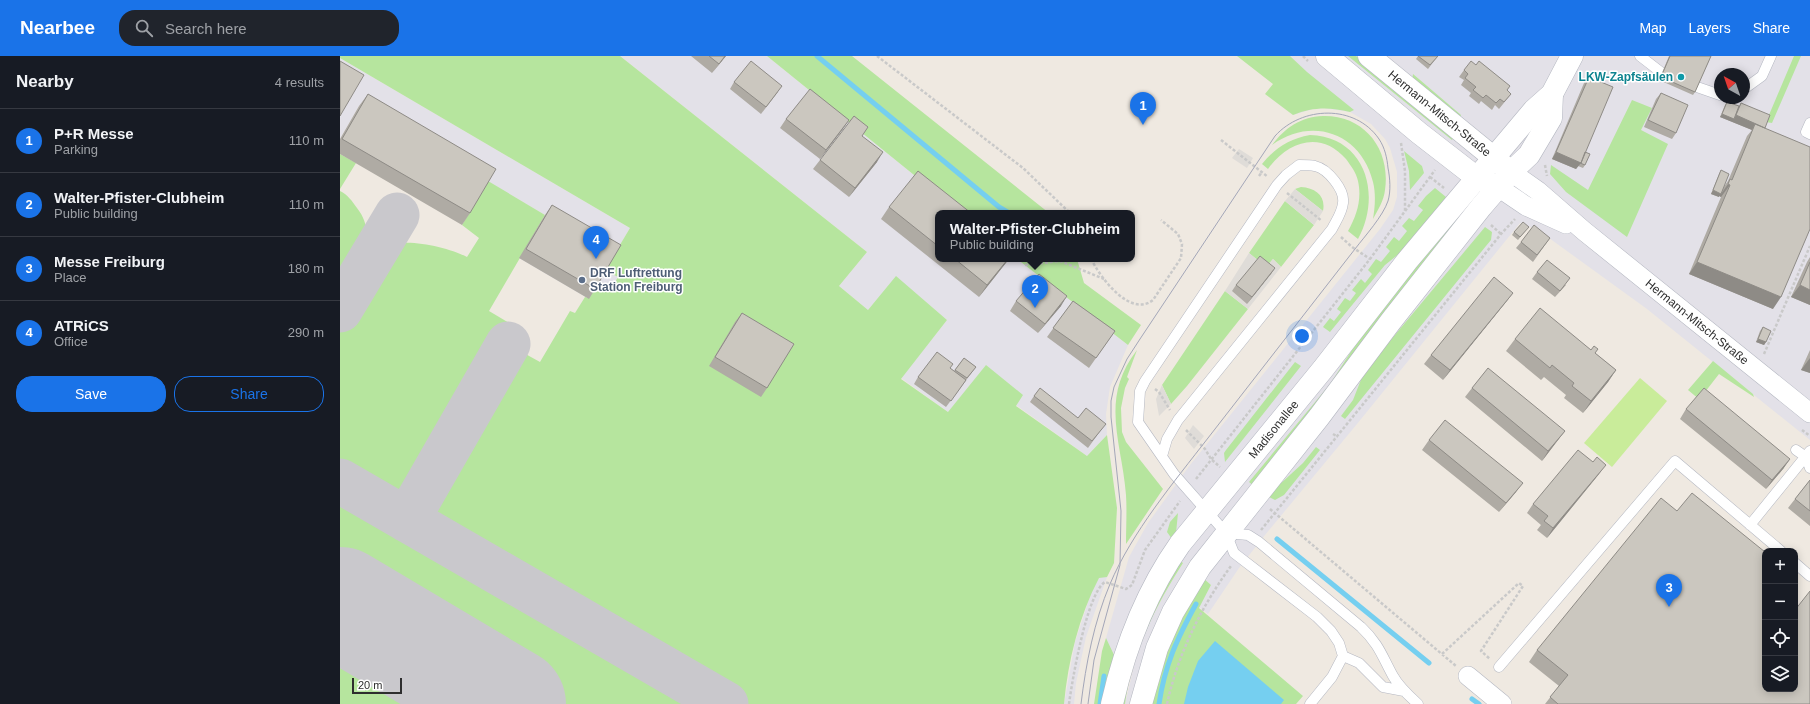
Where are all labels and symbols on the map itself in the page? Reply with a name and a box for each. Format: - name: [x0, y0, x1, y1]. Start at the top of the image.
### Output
- street label: Hermann-Mitsch-Straße: [1385, 68, 1494, 160]
- north arrow: [1714, 68, 1750, 104]
- place label: LKW-Zapfsäulen: [1579, 70, 1673, 84]
- marker: LKW-Zapfsäulen: [1676, 72, 1686, 82]
- pin: 1: [1130, 92, 1156, 125]
- pin: 4: [583, 226, 609, 259]
- place label: DRF Luftrettung Station Freiburg: [590, 266, 683, 294]
- marker: DRF Luftrettung Station Freiburg: [577, 275, 587, 285]
- pin: 2: [1022, 275, 1048, 308]
- street label: Hermann-Mitsch-Straße: [1643, 276, 1752, 368]
- your location: [1292, 326, 1312, 346]
- street label: Madisonallee: [1246, 397, 1302, 461]
- pin: 3: [1656, 574, 1682, 607]
- scale bar: [352, 676, 402, 695]

